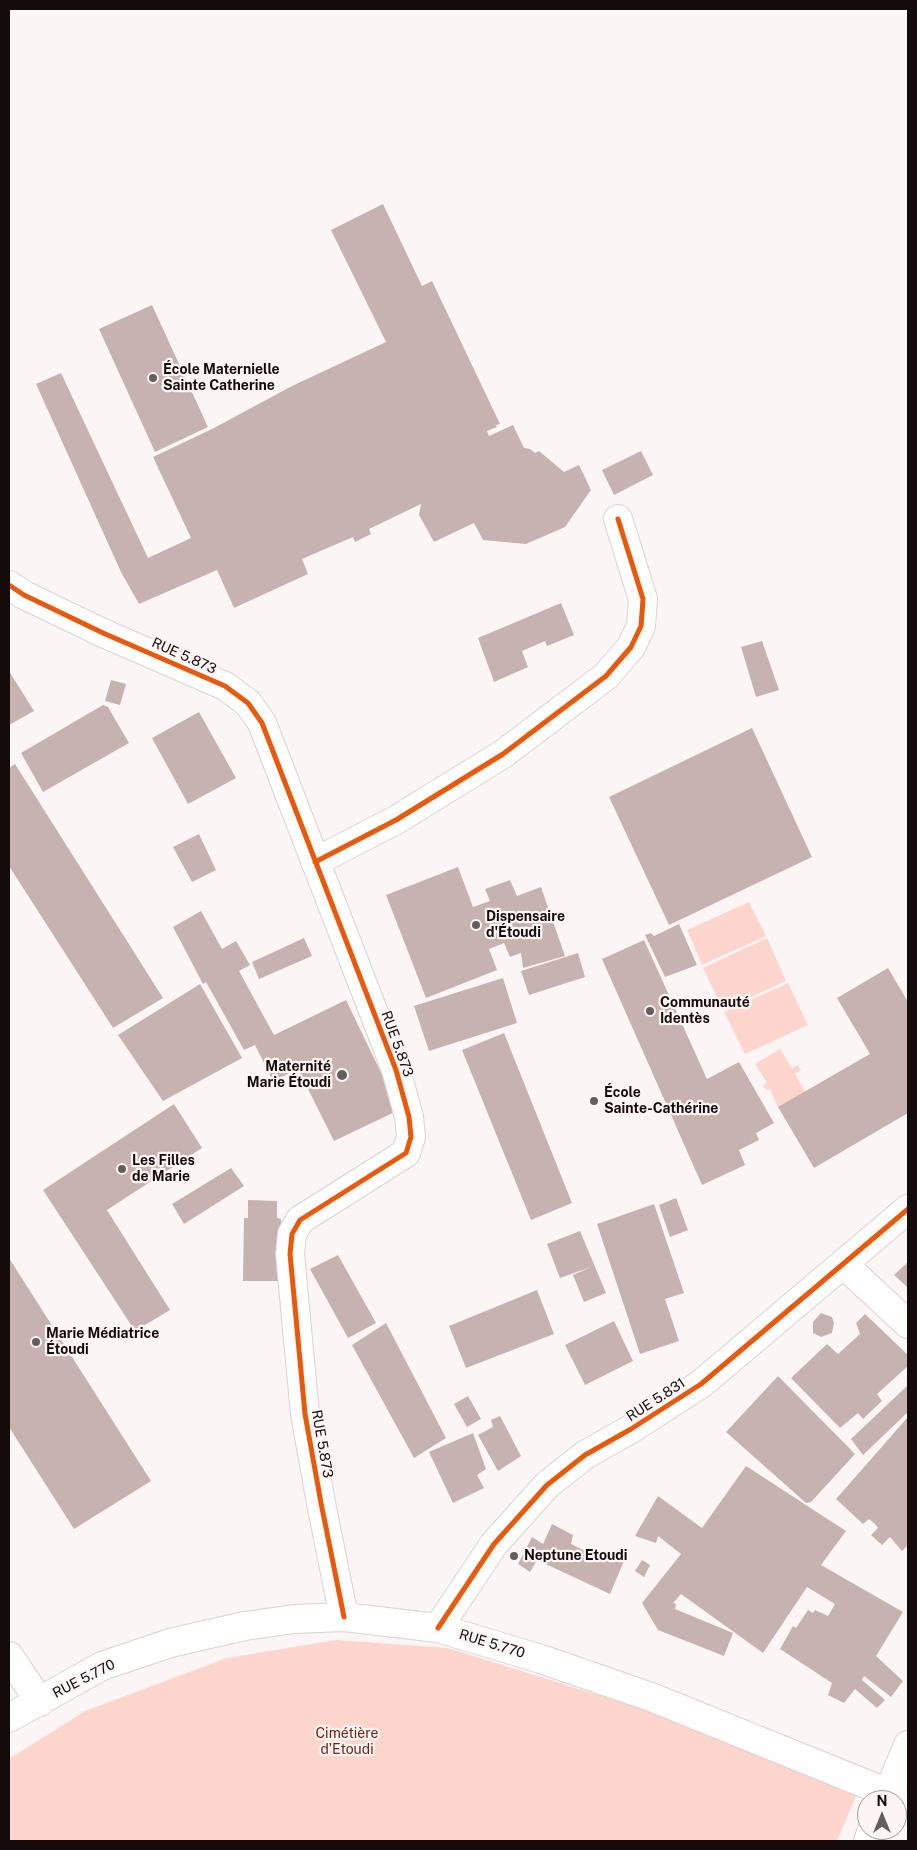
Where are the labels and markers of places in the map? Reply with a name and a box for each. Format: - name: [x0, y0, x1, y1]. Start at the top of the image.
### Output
- place label: École Maternielle Sainte Catherine: [163, 362, 280, 394]
- marker: École Maternielle Sainte Catherine: [147, 372, 159, 384]
- place label: Dispensaire d'Étoudi: [486, 909, 565, 942]
- marker: Dispensaire d'Étoudi: [470, 919, 482, 931]
- place label: Communauté Identès: [660, 995, 750, 1028]
- marker: Communauté Identès: [644, 1005, 656, 1017]
- place label: Maternité Marie Étoudi: [247, 1059, 331, 1092]
- marker: Maternité Marie Étoudi: [335, 1068, 349, 1082]
- place label: École Sainte-Cathérine: [604, 1085, 718, 1118]
- marker: École Sainte-Cathérine: [588, 1095, 600, 1107]
- place label: Les Filles de Marie: [132, 1153, 195, 1186]
- marker: Les Filles de Marie: [116, 1163, 128, 1175]
- place label: Marie Médiatrice Étoudi: [46, 1326, 159, 1358]
- marker: Marie Médiatrice Étoudi: [30, 1336, 42, 1348]
- place label: Neptune Etoudi: [524, 1548, 628, 1564]
- marker: Neptune Etoudi: [508, 1550, 520, 1562]

